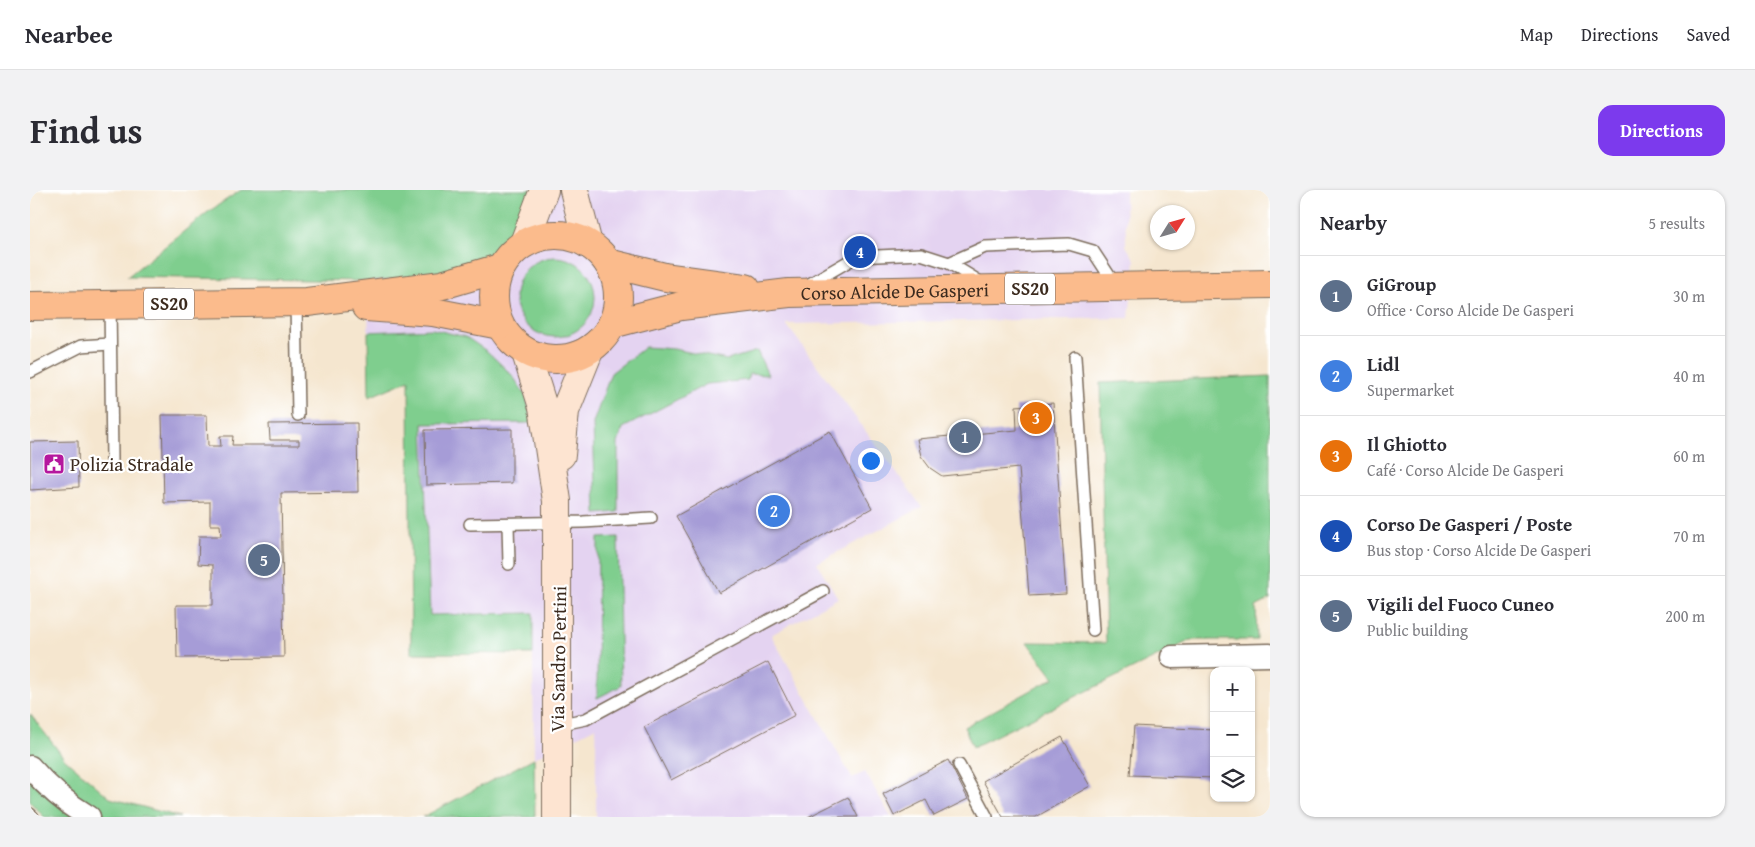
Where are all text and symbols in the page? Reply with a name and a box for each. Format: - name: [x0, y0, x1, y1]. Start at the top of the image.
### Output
- text: Nearbee: [25, 17, 113, 52]
- text: Map: [1520, 21, 1553, 48]
- text: Directions: [1581, 21, 1658, 48]
- text: Saved: [1686, 21, 1730, 48]
- text: Find us: [30, 105, 143, 156]
- button: Directions: [1598, 105, 1725, 156]
- north arrow: [1150, 205, 1195, 250]
- text: Nearby: [1320, 207, 1387, 238]
- text: 5 results: [1648, 211, 1705, 235]
- pin: 4: [844, 233, 876, 271]
- text: GiGroup: [1367, 270, 1436, 298]
- road number: SS20: [1005, 274, 1055, 305]
- street label: Corso Alcide De Gasperi: [801, 275, 989, 307]
- text: 1: [1332, 284, 1340, 308]
- text: 30 m: [1673, 284, 1705, 308]
- road number: SS20: [144, 288, 194, 320]
- text: Office · Corso Alcide De Gasperi: [1367, 298, 1574, 322]
- text: Lidl: [1367, 350, 1400, 378]
- text: 2: [1332, 364, 1340, 388]
- text: 40 m: [1673, 364, 1705, 388]
- text: Supermarket: [1367, 378, 1454, 402]
- pin: 3: [1020, 399, 1052, 437]
- pin: 1: [949, 418, 981, 456]
- text: Il Ghiotto: [1367, 430, 1447, 458]
- text: 3: [1332, 444, 1340, 468]
- text: 60 m: [1673, 444, 1705, 468]
- your location: [858, 448, 884, 474]
- place label: Polizia Stradale: [70, 450, 193, 478]
- public building icon: Polizia Stradale: [42, 452, 66, 476]
- text: Café · Corso Alcide De Gasperi: [1367, 458, 1564, 482]
- pin: 2: [758, 492, 790, 530]
- text: Corso De Gasperi / Poste: [1367, 510, 1572, 538]
- text: 4: [1332, 524, 1340, 548]
- text: 70 m: [1673, 524, 1705, 548]
- text: Bus stop · Corso Alcide De Gasperi: [1367, 538, 1591, 562]
- pin: 5: [248, 541, 280, 579]
- street label: Via Sandro Pertini: [543, 586, 573, 732]
- text: Vigili del Fuoco Cuneo: [1367, 590, 1554, 618]
- text: 5: [1332, 604, 1340, 628]
- text: 200 m: [1665, 604, 1705, 628]
- text: Public building: [1367, 618, 1468, 642]
- map controls: [1210, 667, 1255, 802]
- button: +: [1210, 667, 1255, 712]
- button: −: [1210, 712, 1255, 757]
- button: layers: [1210, 757, 1255, 802]

